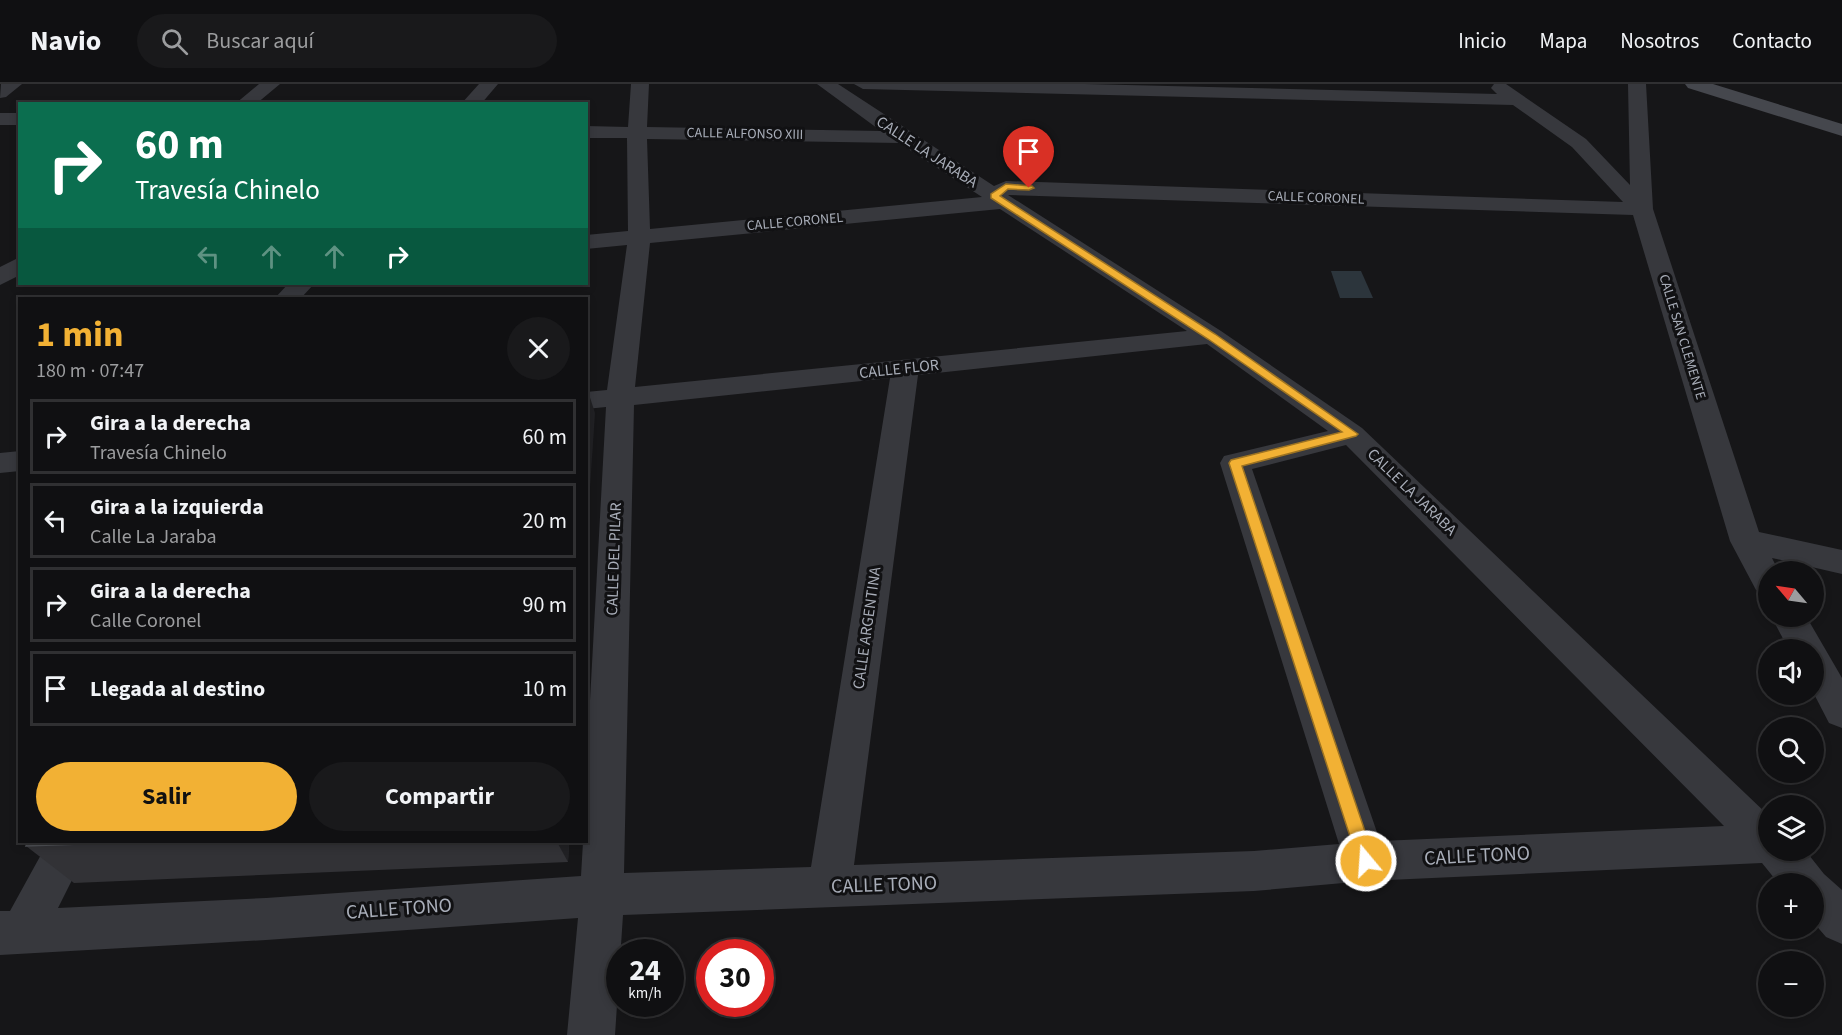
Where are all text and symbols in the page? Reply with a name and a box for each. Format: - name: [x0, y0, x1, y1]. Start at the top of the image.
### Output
- search box: [137, 14, 557, 68]
- text: Navio: [30, 21, 101, 61]
- icon: search: [158, 25, 191, 58]
- text: Buscar aquí: [206, 25, 314, 57]
- text: Inicio: [1458, 26, 1506, 56]
- text: Mapa: [1539, 26, 1587, 56]
- text: Nosotros: [1620, 26, 1699, 56]
- text: Contacto: [1732, 26, 1812, 56]
- street label: CALLE LA JARABA: [872, 111, 982, 193]
- text: 60 m: [135, 115, 224, 175]
- street label: CALLE ALFONSO XIII: [686, 123, 804, 145]
- icon: right: [36, 126, 114, 204]
- pin: [1003, 126, 1054, 188]
- icon: arrive: [1012, 135, 1045, 168]
- text: Travesía Chinelo: [135, 171, 320, 210]
- street label: CALLE CORONEL: [1267, 186, 1365, 210]
- street label: CALLE CORONEL: [746, 208, 844, 236]
- icon: left: [192, 240, 225, 273]
- icon: ahead: [255, 240, 288, 273]
- icon: ahead: [318, 240, 351, 273]
- icon: right: [381, 240, 414, 273]
- street label: CALLE SAN CLEMENTE: [1653, 272, 1711, 402]
- text: 1 min: [36, 309, 124, 360]
- button: close: [507, 317, 570, 380]
- street label: CALLE FLOR: [858, 354, 940, 384]
- text: 180 m · 07:47: [36, 357, 144, 385]
- text: Gira a la derecha: [90, 407, 251, 439]
- icon: right: [39, 420, 72, 453]
- text: 60 m: [522, 421, 567, 453]
- text: Travesía Chinelo: [90, 439, 227, 467]
- street label: CALLE LA JARABA: [1362, 443, 1462, 541]
- text: Gira a la izquierda: [90, 491, 264, 523]
- street label: CALLE DEL PILAR: [601, 502, 627, 616]
- icon: left: [39, 504, 72, 537]
- text: 20 m: [522, 505, 567, 537]
- text: Calle La Jaraba: [90, 523, 217, 551]
- north arrow: [1758, 561, 1824, 627]
- map controls: [1758, 561, 1824, 1017]
- street label: CALLE ARGENTINA: [848, 565, 887, 691]
- text: Gira a la derecha: [90, 575, 251, 607]
- icon: right: [39, 588, 72, 621]
- text: 90 m: [522, 589, 567, 621]
- text: Calle Coronel: [90, 607, 201, 635]
- button: sound: [1758, 639, 1824, 705]
- icon: arrive: [39, 672, 72, 705]
- text: Llegada al destino: [90, 673, 265, 705]
- text: 10 m: [522, 673, 567, 705]
- button: search: [1758, 717, 1824, 783]
- button: Salir: [36, 762, 297, 831]
- button: Compartir: [309, 762, 570, 831]
- button: layers: [1758, 795, 1824, 861]
- position arrow: [1334, 829, 1398, 893]
- street label: CALLE TONO: [1423, 839, 1531, 873]
- street label: CALLE TONO: [831, 869, 937, 901]
- button: +: [1758, 873, 1824, 939]
- street label: CALLE TONO: [345, 891, 453, 927]
- speed limit sign: 30: [696, 939, 774, 1017]
- text: 24: [629, 949, 661, 992]
- button: −: [1758, 951, 1824, 1017]
- text: km/h: [628, 983, 662, 1004]

